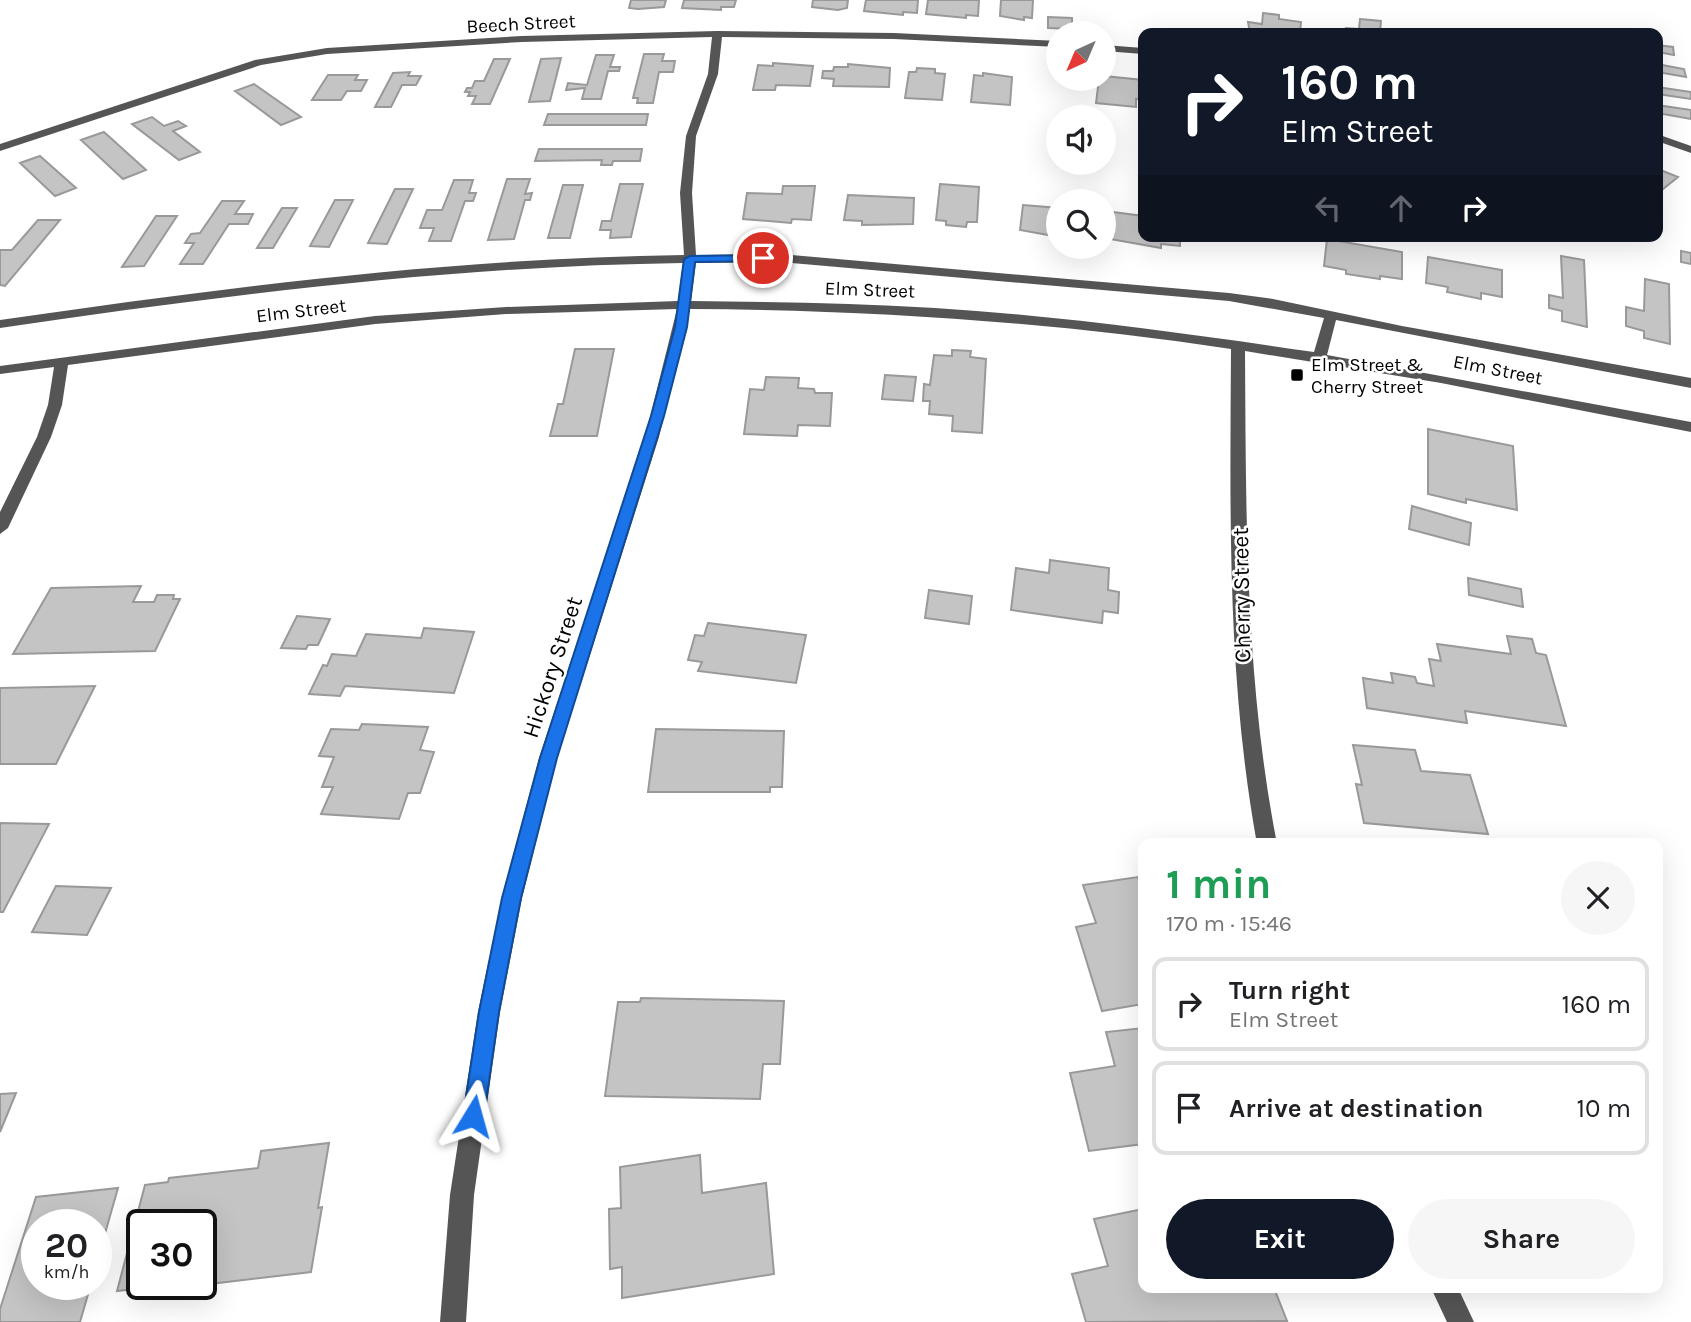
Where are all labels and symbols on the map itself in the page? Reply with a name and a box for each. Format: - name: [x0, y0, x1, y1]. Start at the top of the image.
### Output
- street label: Beech Street: [466, 10, 576, 38]
- north arrow: [1046, 21, 1116, 91]
- pin: [733, 228, 793, 288]
- street label: Elm Street: [824, 277, 916, 303]
- street label: Elm Street: [255, 295, 347, 327]
- street label: Elm Street: [1451, 351, 1544, 389]
- place label: Elm Street & Cherry Street: [1311, 354, 1423, 398]
- marker: Elm Street & Cherry Street: [1289, 367, 1305, 383]
- street label: Cherry Street: [1227, 527, 1256, 663]
- street label: Hickory Street: [517, 593, 588, 741]
- position arrow: [436, 1079, 510, 1153]
- speed limit sign: 30: [126, 1209, 217, 1300]

